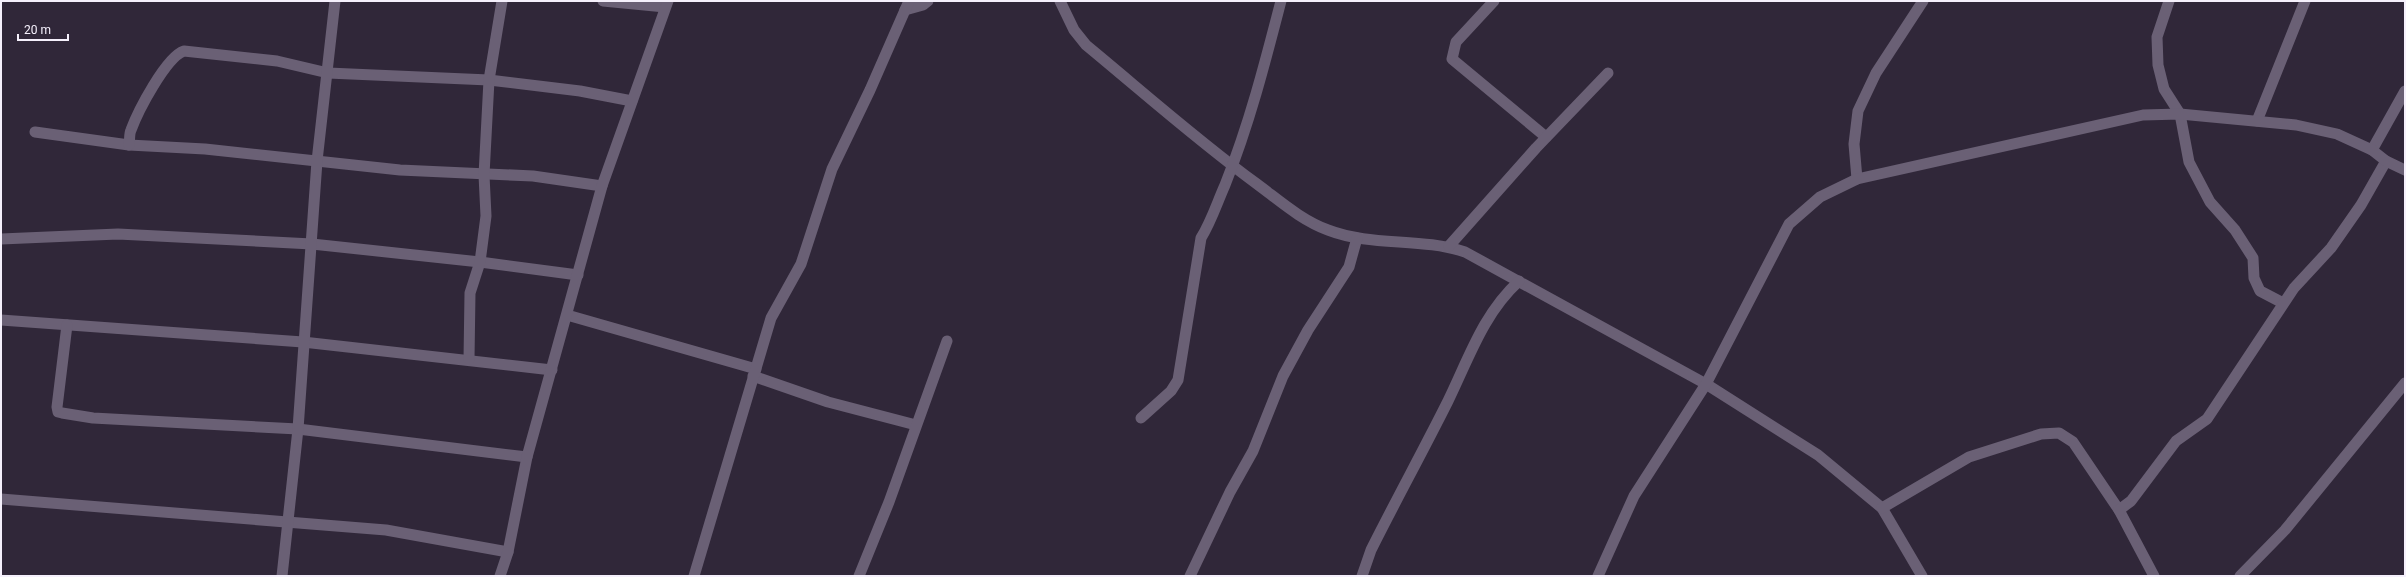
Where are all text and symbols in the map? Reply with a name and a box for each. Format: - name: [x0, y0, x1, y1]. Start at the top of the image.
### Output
- scale bar: [18, 16, 68, 42]
- text: 20 m: [24, 23, 51, 37]

